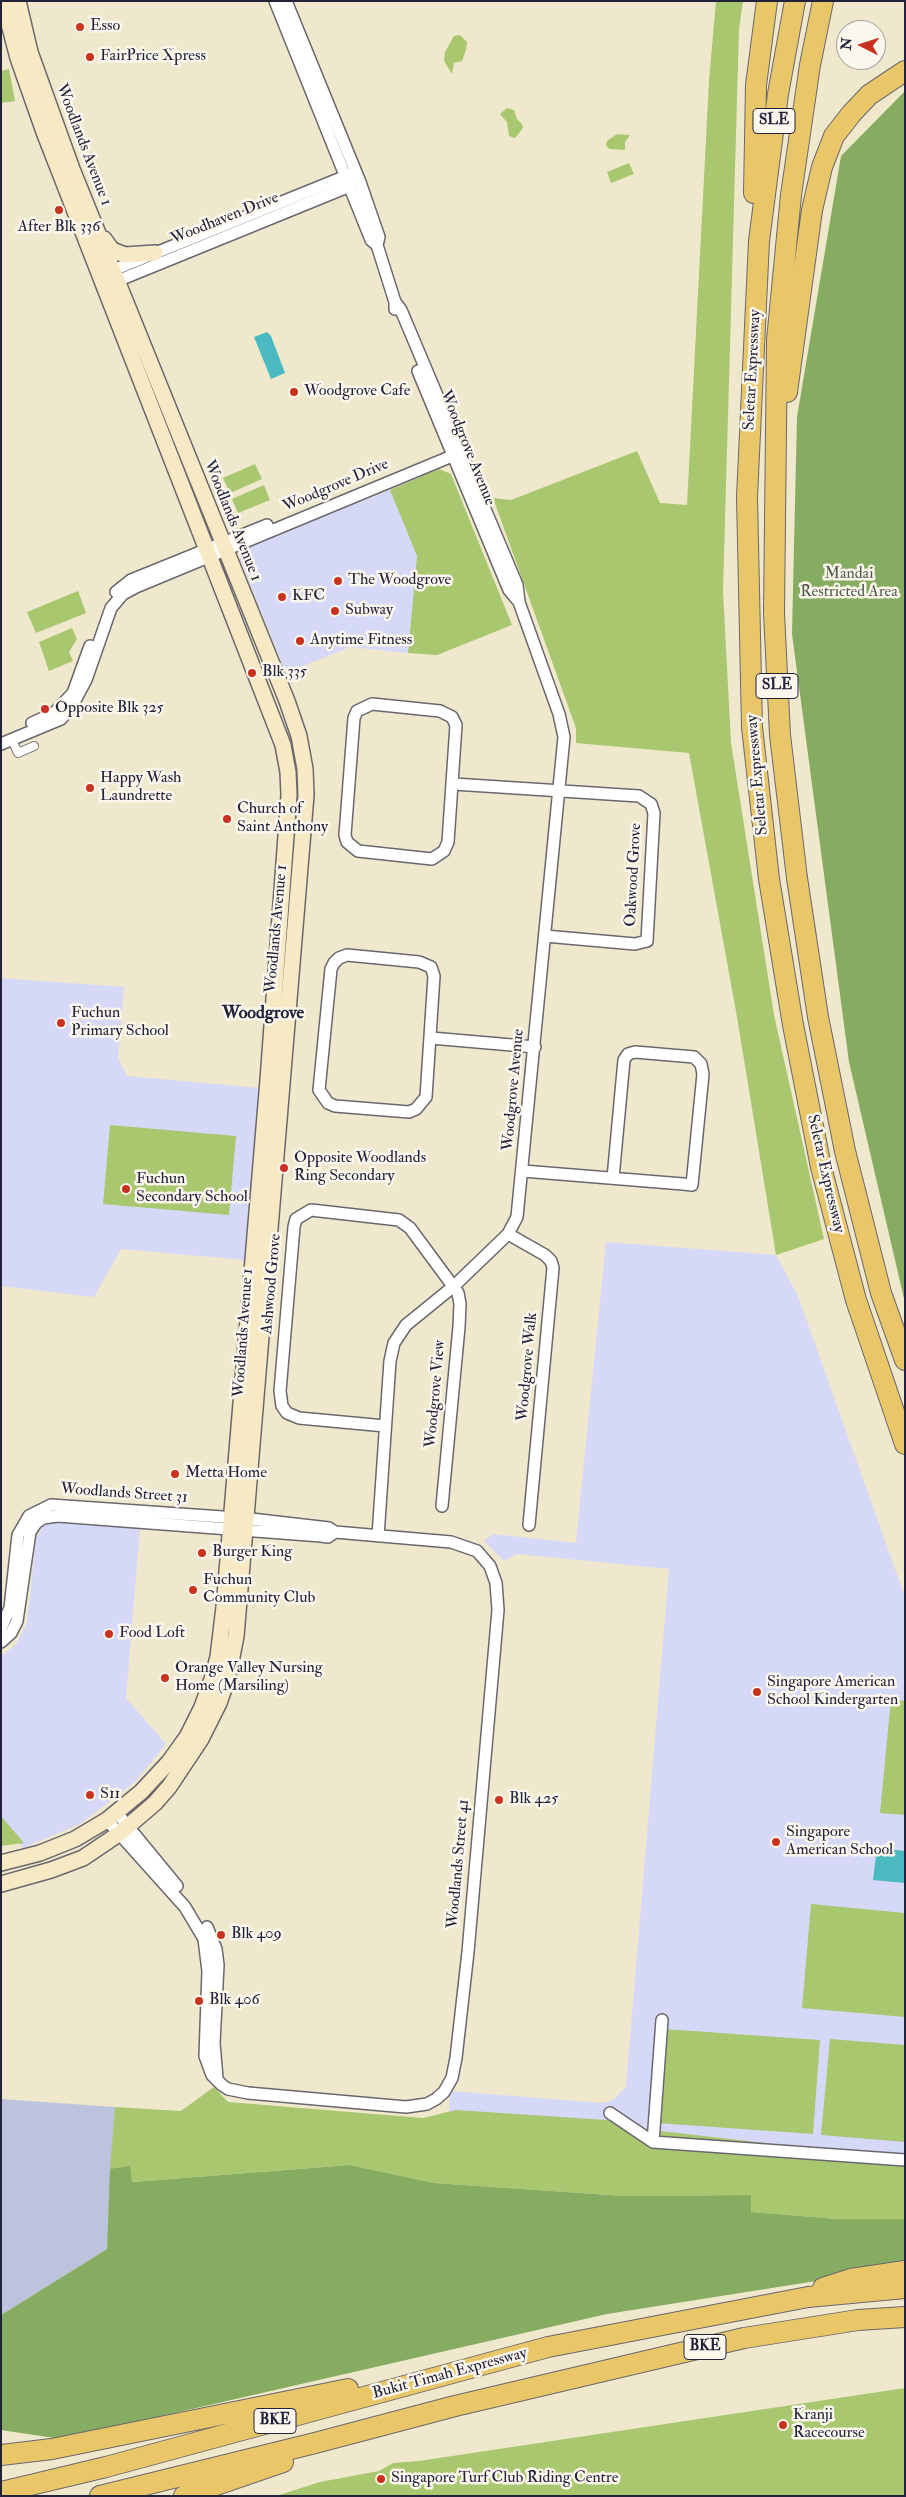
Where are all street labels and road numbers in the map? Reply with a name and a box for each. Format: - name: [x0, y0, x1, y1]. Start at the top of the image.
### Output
- street label: Woodlands Avenue 1: [51, 81, 115, 209]
- road number: SLE: [753, 108, 795, 134]
- street label: Woodhaven Drive: [168, 189, 282, 249]
- street label: Seletar Expressway: [740, 309, 766, 431]
- street label: Woodgrove Avenue: [435, 388, 499, 508]
- street label: Woodgrove Drive: [280, 455, 392, 517]
- street label: Woodlands Avenue 1: [199, 458, 265, 584]
- road number: SLE: [756, 674, 798, 698]
- street label: Seletar Expressway: [743, 714, 773, 836]
- street label: Oakwood Grove: [622, 823, 646, 927]
- street label: Woodlands Avenue 1: [262, 864, 292, 994]
- street label: Woodgrove Avenue: [499, 1028, 529, 1152]
- street label: Seletar Expressway: [802, 1113, 848, 1235]
- street label: Ashwood Grove: [258, 1233, 286, 1335]
- street label: Woodlands Avenue 1: [230, 1268, 258, 1398]
- street label: Woodgrove Walk: [514, 1312, 542, 1422]
- street label: Woodgrove View: [422, 1339, 450, 1449]
- street label: Woodlands Street 31: [60, 1480, 188, 1508]
- street label: Woodlands Street 41: [444, 1798, 474, 1930]
- road number: BKE: [684, 2334, 726, 2360]
- street label: Bukit Timah Expressway: [371, 2344, 529, 2404]
- road number: BKE: [254, 2408, 296, 2434]

